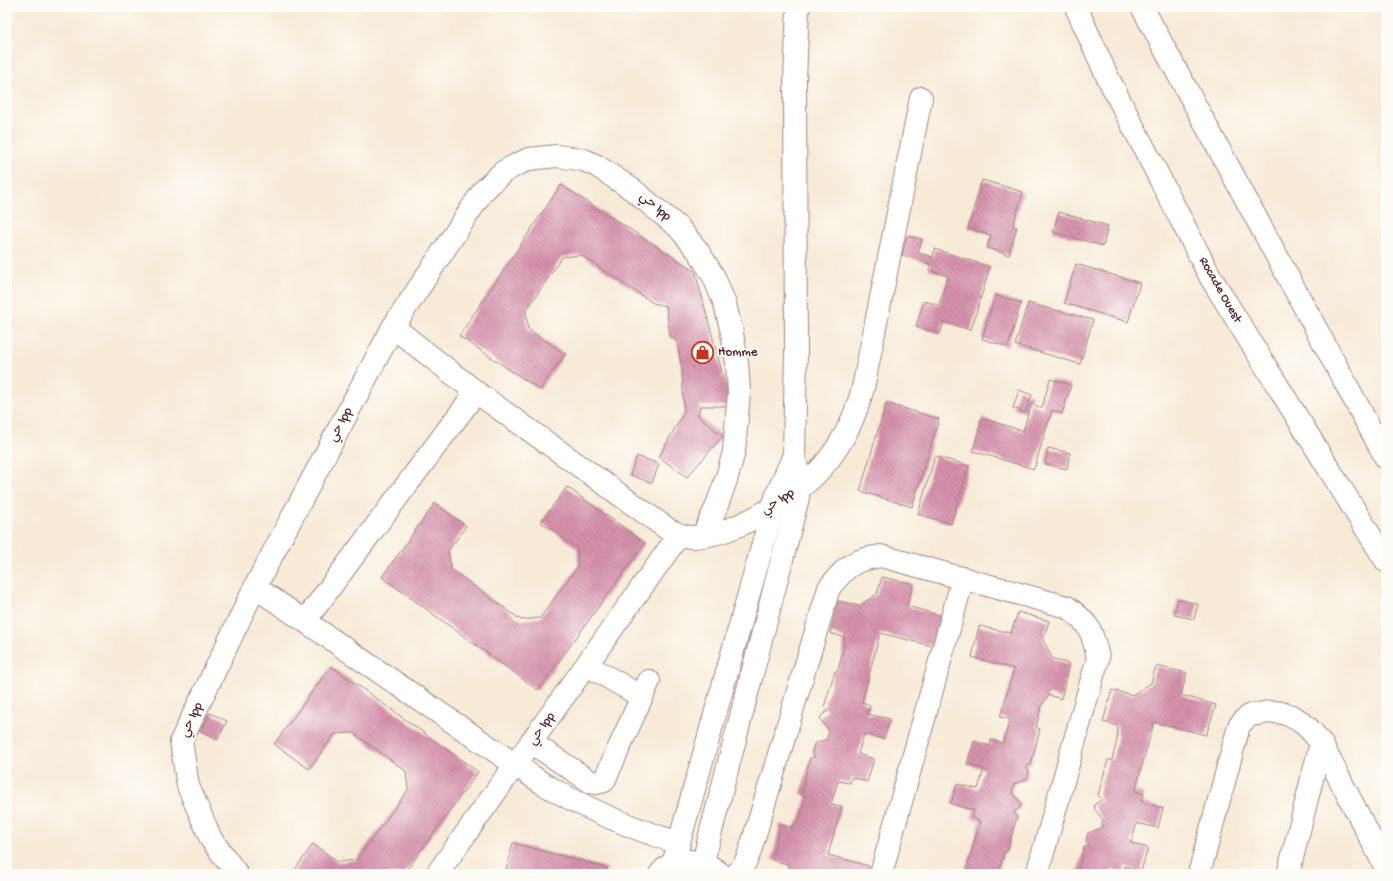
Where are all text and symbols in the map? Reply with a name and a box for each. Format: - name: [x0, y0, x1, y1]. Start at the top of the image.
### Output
- street label: حي lpp: [635, 189, 674, 226]
- street label: Rocade Ouest: [1195, 254, 1246, 327]
- shop icon: Homme: [690, 339, 716, 365]
- place label: Homme: [718, 345, 758, 360]
- street label: حي lpp: [326, 405, 358, 446]
- street label: حي lpp: [759, 485, 799, 520]
- street label: حي lpp: [177, 700, 209, 741]
- street label: حي lpp: [525, 709, 561, 749]

